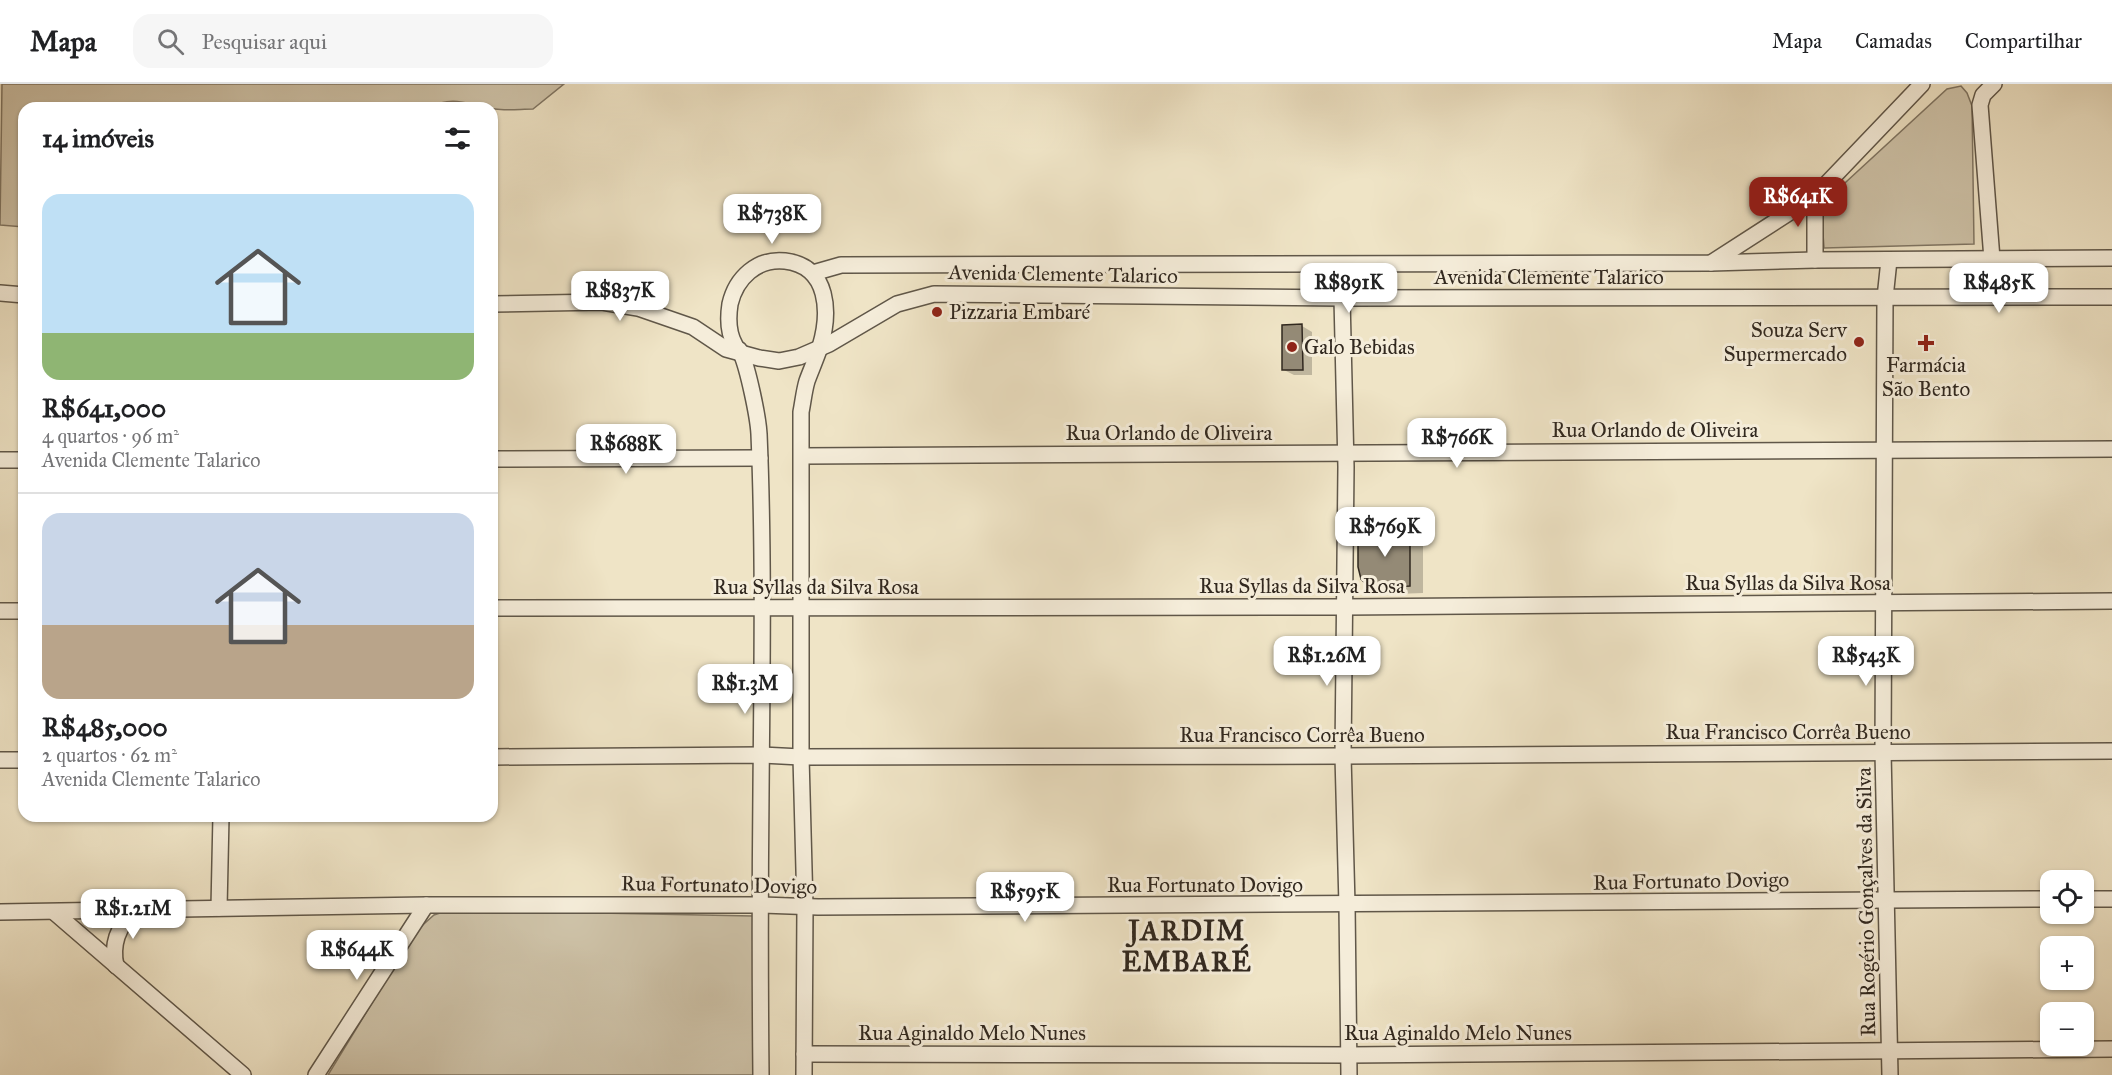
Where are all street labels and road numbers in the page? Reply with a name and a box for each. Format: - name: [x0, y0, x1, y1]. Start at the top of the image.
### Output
- street label: Avenida Clemente Talarico: [947, 259, 1178, 289]
- street label: Avenida Clemente Talarico: [1433, 264, 1664, 290]
- street label: Rua Orlando de Oliveira: [1552, 417, 1759, 443]
- street label: Rua Orlando de Oliveira: [1066, 420, 1273, 446]
- street label: Rua Syllas da Silva Rosa: [1685, 570, 1891, 596]
- street label: Rua Syllas da Silva Rosa: [1199, 573, 1405, 599]
- street label: Rua Syllas da Silva Rosa: [713, 574, 919, 600]
- street label: Rua Francisco Corrêa Bueno: [1665, 719, 1911, 745]
- street label: Rua Francisco Corrêa Bueno: [1179, 722, 1425, 748]
- street label: Rua Rogério Gonçalves da Silva: [1851, 767, 1881, 1037]
- street label: Rua Fortunato Dovigo: [1593, 866, 1790, 896]
- street label: Rua Fortunato Dovigo: [621, 870, 818, 900]
- street label: Rua Fortunato Dovigo: [1107, 872, 1303, 898]
- street label: Rua Aginaldo Melo Nunes: [858, 1020, 1086, 1046]
- street label: Rua Aginaldo Melo Nunes: [1344, 1020, 1572, 1046]

